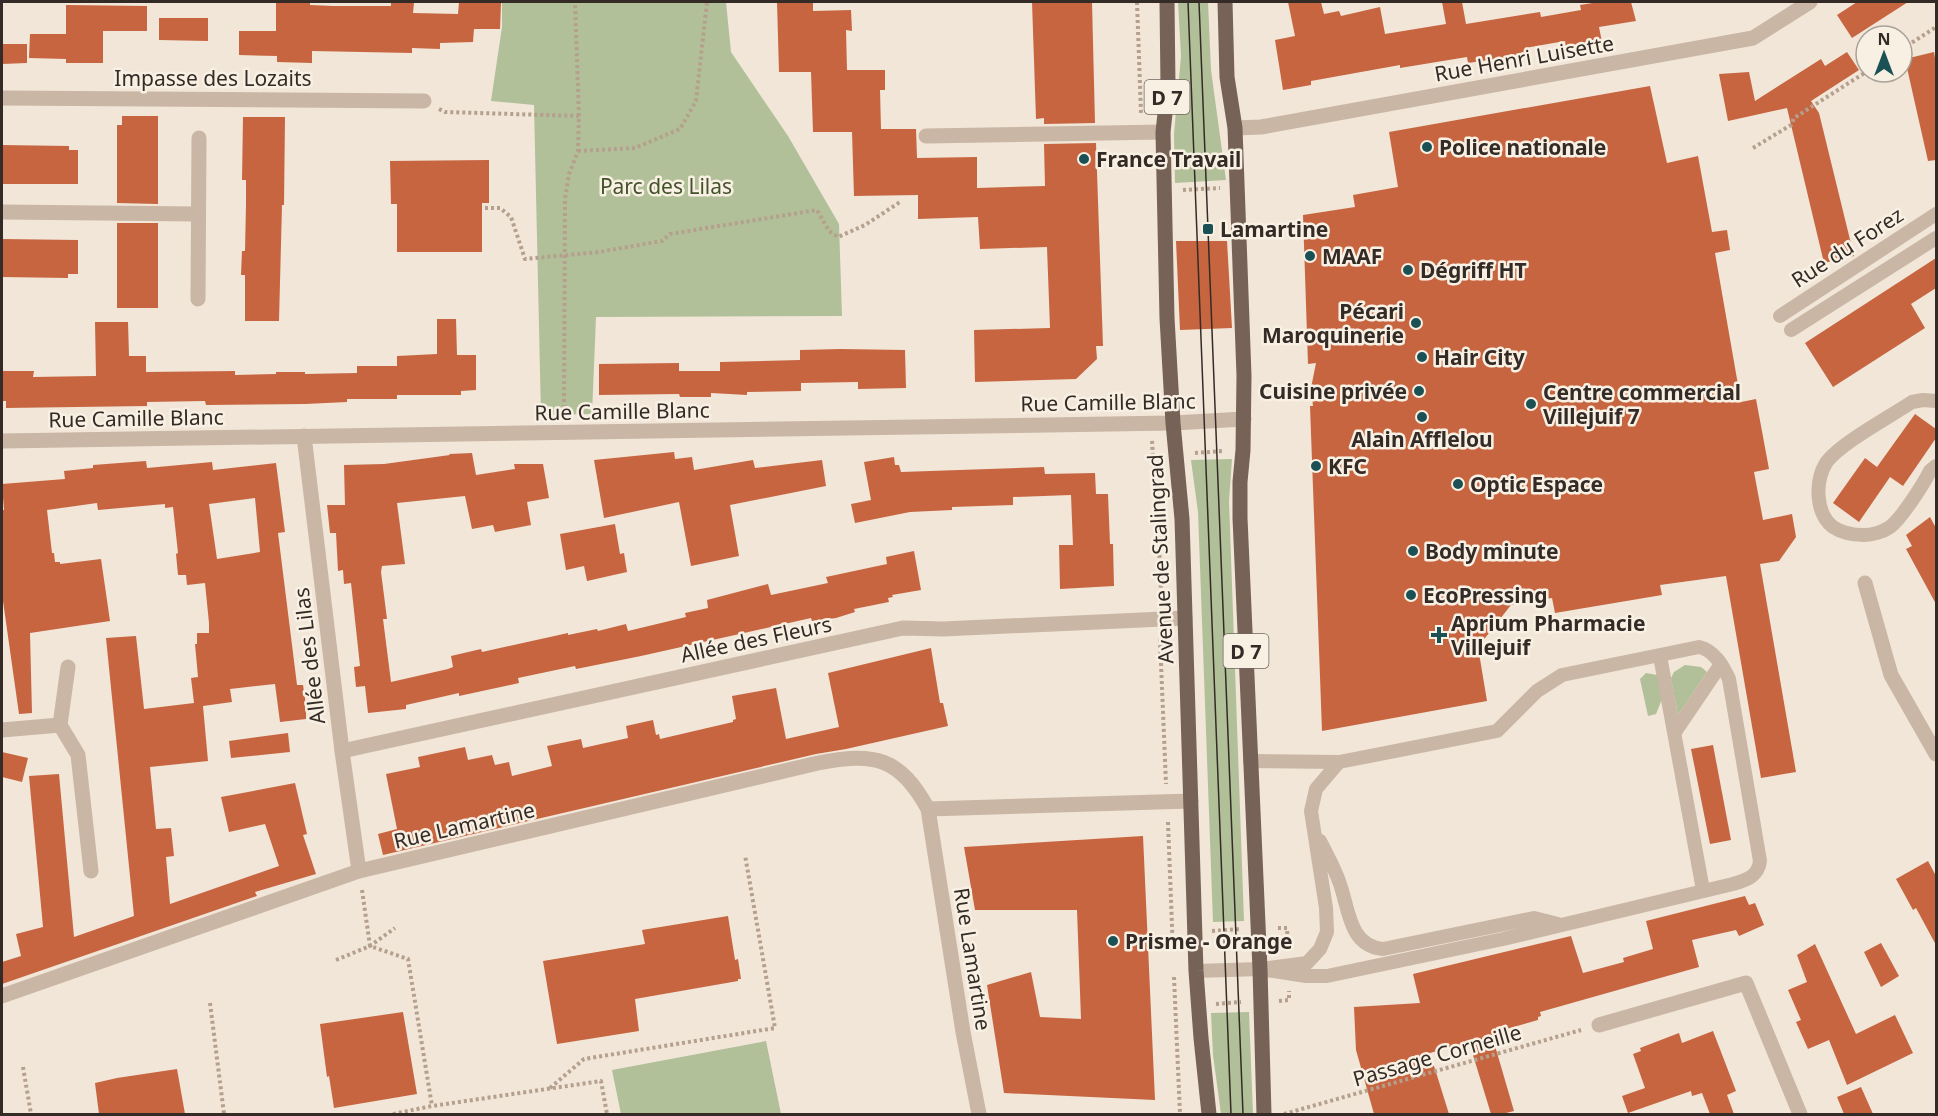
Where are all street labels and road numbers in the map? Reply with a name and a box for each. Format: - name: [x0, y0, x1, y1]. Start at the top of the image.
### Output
- street label: Rue Henri Luisette: [1432, 28, 1616, 88]
- street label: Impasse des Lozaits: [114, 64, 312, 92]
- road number: D 7: [1144, 80, 1190, 114]
- street label: Rue du Forez: [1786, 200, 1908, 294]
- street label: Rue Camille Blanc: [1020, 386, 1196, 418]
- street label: Rue Camille Blanc: [534, 395, 710, 427]
- street label: Rue Camille Blanc: [48, 402, 224, 434]
- street label: Avenue de Stalingrad: [1141, 453, 1179, 665]
- street label: Allée des Lilas: [287, 586, 331, 726]
- street label: Allée des Fleurs: [678, 609, 834, 669]
- road number: D 7: [1224, 634, 1268, 668]
- street label: Rue Lamartine: [391, 795, 537, 855]
- street label: Rue Lamartine: [948, 886, 998, 1032]
- street label: Passage Corneille: [1349, 1018, 1525, 1092]

